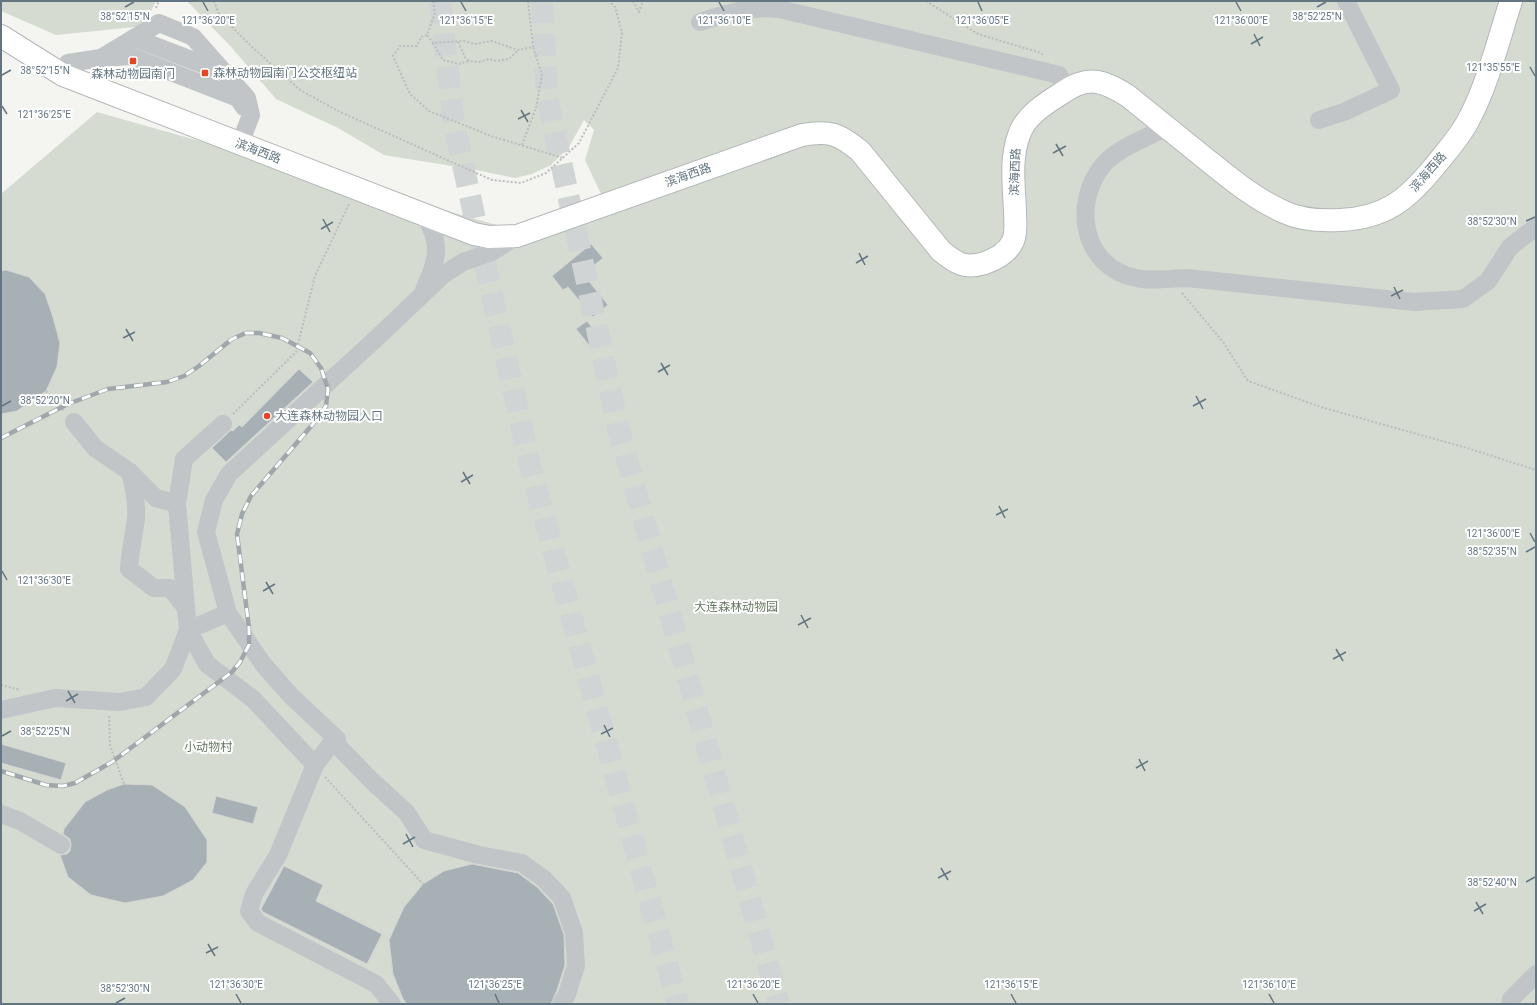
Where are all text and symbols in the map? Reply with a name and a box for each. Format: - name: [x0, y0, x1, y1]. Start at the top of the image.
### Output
- text: 38°52'15"N: [100, 11, 150, 22]
- text: 38°52'25"N: [1292, 11, 1342, 22]
- text: 121°36'20"E: [181, 15, 235, 26]
- text: 121°36'15"E: [439, 15, 493, 26]
- text: 121°36'10"E: [697, 15, 751, 26]
- text: 121°36'05"E: [955, 15, 1009, 26]
- text: 121°36'00"E: [1214, 15, 1268, 26]
- marker: 森林动物园南门: [128, 56, 138, 66]
- text: 121°35'55"E: [1466, 62, 1520, 73]
- text: 38°52'15"N: [20, 65, 70, 76]
- place label: 森林动物园南门公交枢纽站: [213, 66, 357, 80]
- place label: 森林动物园南门: [91, 67, 175, 81]
- marker: 森林动物园南门公交枢纽站: [200, 68, 210, 78]
- text: 121°36'25"E: [17, 109, 71, 120]
- street label: 滨海西路: [233, 136, 283, 166]
- street label: 滨海西路: [1007, 148, 1023, 196]
- street label: 滨海西路: [1407, 149, 1449, 195]
- street label: 滨海西路: [663, 160, 713, 190]
- text: 38°52'30"N: [1467, 216, 1517, 227]
- text: 38°52'20"N: [20, 395, 70, 406]
- place label: 大连森林动物园入口: [275, 409, 383, 423]
- marker: 大连森林动物园入口: [262, 411, 272, 421]
- text: 121°36'00"E: [1466, 528, 1520, 539]
- text: 38°52'35"N: [1467, 546, 1517, 557]
- text: 121°36'30"E: [17, 575, 71, 586]
- park label: 大连森林动物园: [694, 600, 778, 614]
- text: 38°52'25"N: [20, 726, 70, 737]
- park label: 小动物村: [184, 740, 233, 754]
- text: 38°52'40"N: [1467, 877, 1517, 888]
- text: 121°36'30"E: [209, 979, 263, 990]
- text: 121°36'25"E: [468, 979, 522, 990]
- text: 121°36'20"E: [726, 979, 780, 990]
- text: 121°36'15"E: [984, 979, 1038, 990]
- text: 121°36'10"E: [1242, 979, 1296, 990]
- text: 38°52'30"N: [100, 983, 150, 994]

